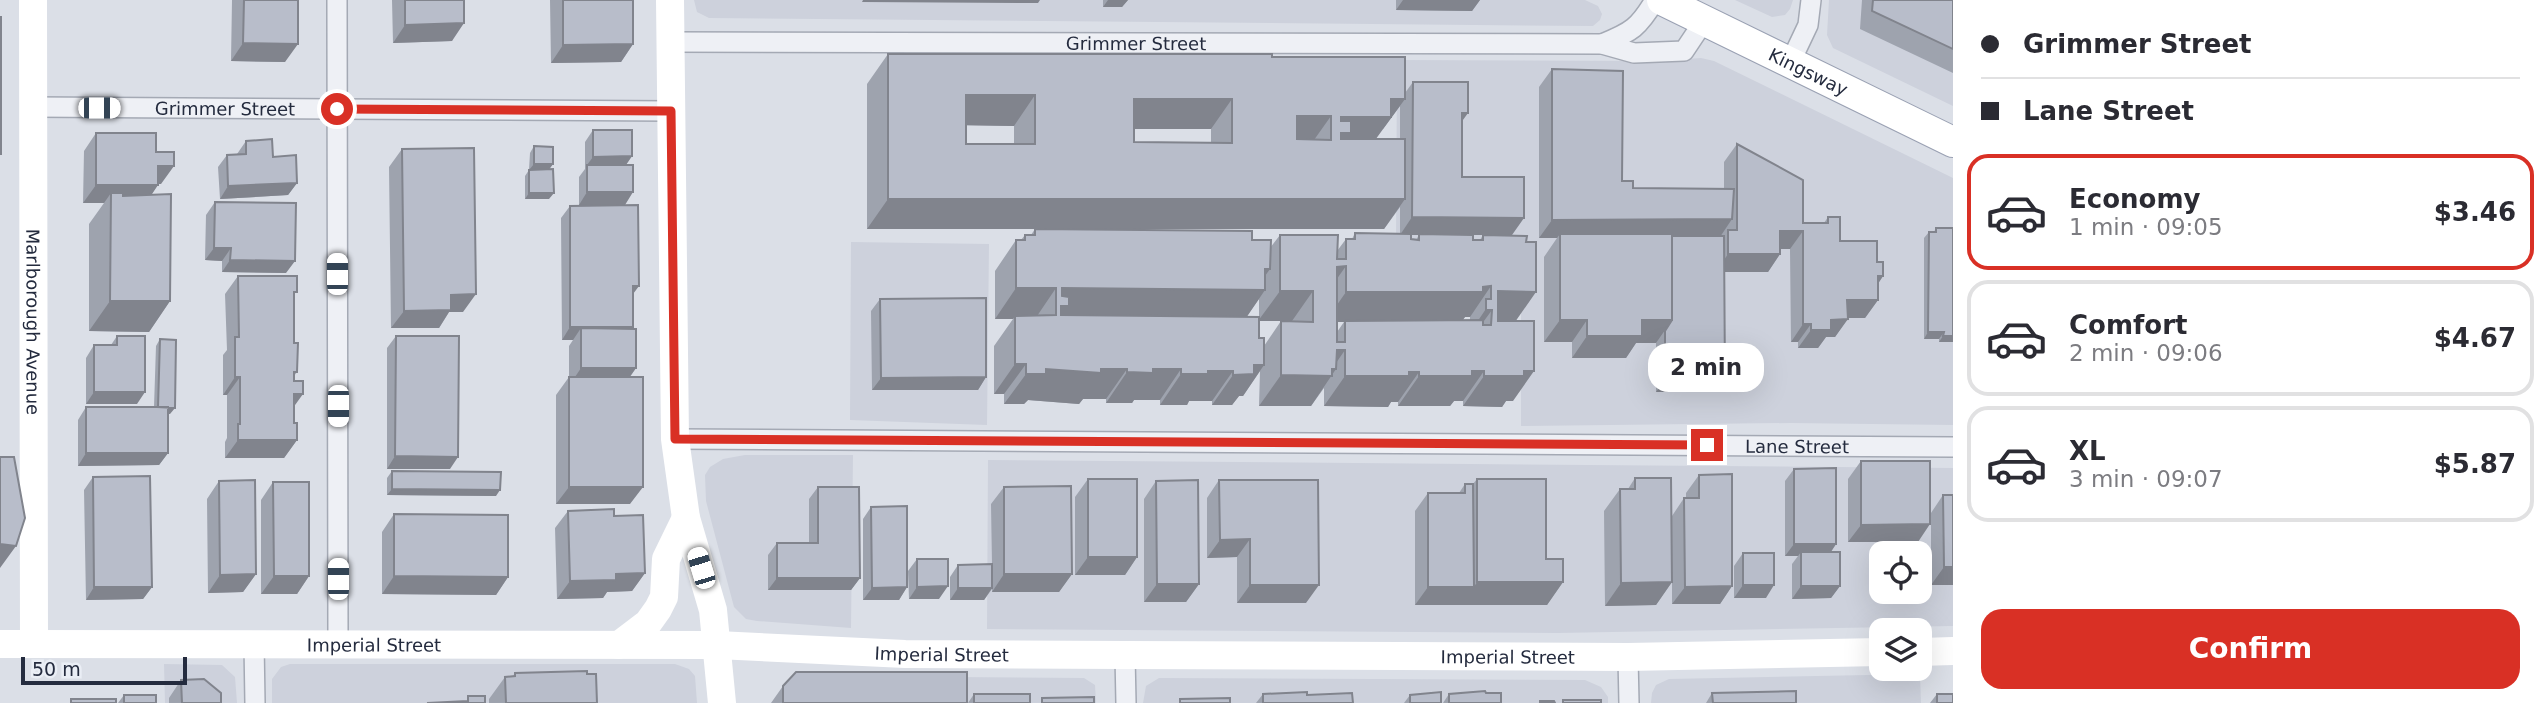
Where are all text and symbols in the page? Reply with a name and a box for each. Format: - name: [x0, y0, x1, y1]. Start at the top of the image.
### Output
- text: Grimmer Street: [2023, 29, 2251, 59]
- street label: Grimmer Street: [1066, 32, 1206, 54]
- street label: Kingsway: [1765, 43, 1852, 100]
- route start: [321, 93, 353, 125]
- text: Lane Street: [2023, 96, 2194, 126]
- street label: Grimmer Street: [155, 97, 295, 119]
- car: [79, 98, 121, 119]
- icon: car: [1985, 181, 2048, 244]
- text: Economy: [2069, 184, 2200, 214]
- text: $3.46: [2434, 197, 2516, 227]
- text: 1 min · 09:05: [2069, 214, 2223, 240]
- street label: Marlborough Avenue: [23, 229, 44, 415]
- car: [327, 253, 348, 295]
- icon: car: [1985, 307, 2048, 370]
- text: Comfort: [2069, 310, 2187, 340]
- text: $4.67: [2434, 323, 2516, 353]
- text: 2 min · 09:06: [2069, 340, 2223, 366]
- callout: 2 min: [1649, 344, 1765, 392]
- text: 2 min: [1670, 354, 1742, 380]
- car: [328, 385, 349, 427]
- route end: [1691, 429, 1723, 461]
- icon: car: [1985, 433, 2048, 496]
- street label: Lane Street: [1745, 435, 1849, 457]
- text: XL: [2069, 436, 2106, 466]
- text: $5.87: [2434, 449, 2516, 479]
- text: 3 min · 09:07: [2069, 466, 2223, 492]
- map controls: [1869, 541, 1932, 681]
- button: locate: [1869, 541, 1932, 604]
- car: [685, 545, 718, 591]
- car: [328, 558, 349, 600]
- button: Confirm: [1981, 609, 2520, 689]
- button: layers: [1869, 618, 1932, 681]
- street label: Imperial Street: [307, 634, 441, 655]
- street label: Imperial Street: [874, 642, 1009, 665]
- street label: Imperial Street: [1441, 646, 1575, 667]
- scale bar: [21, 654, 187, 686]
- text: 50 m: [32, 658, 81, 680]

